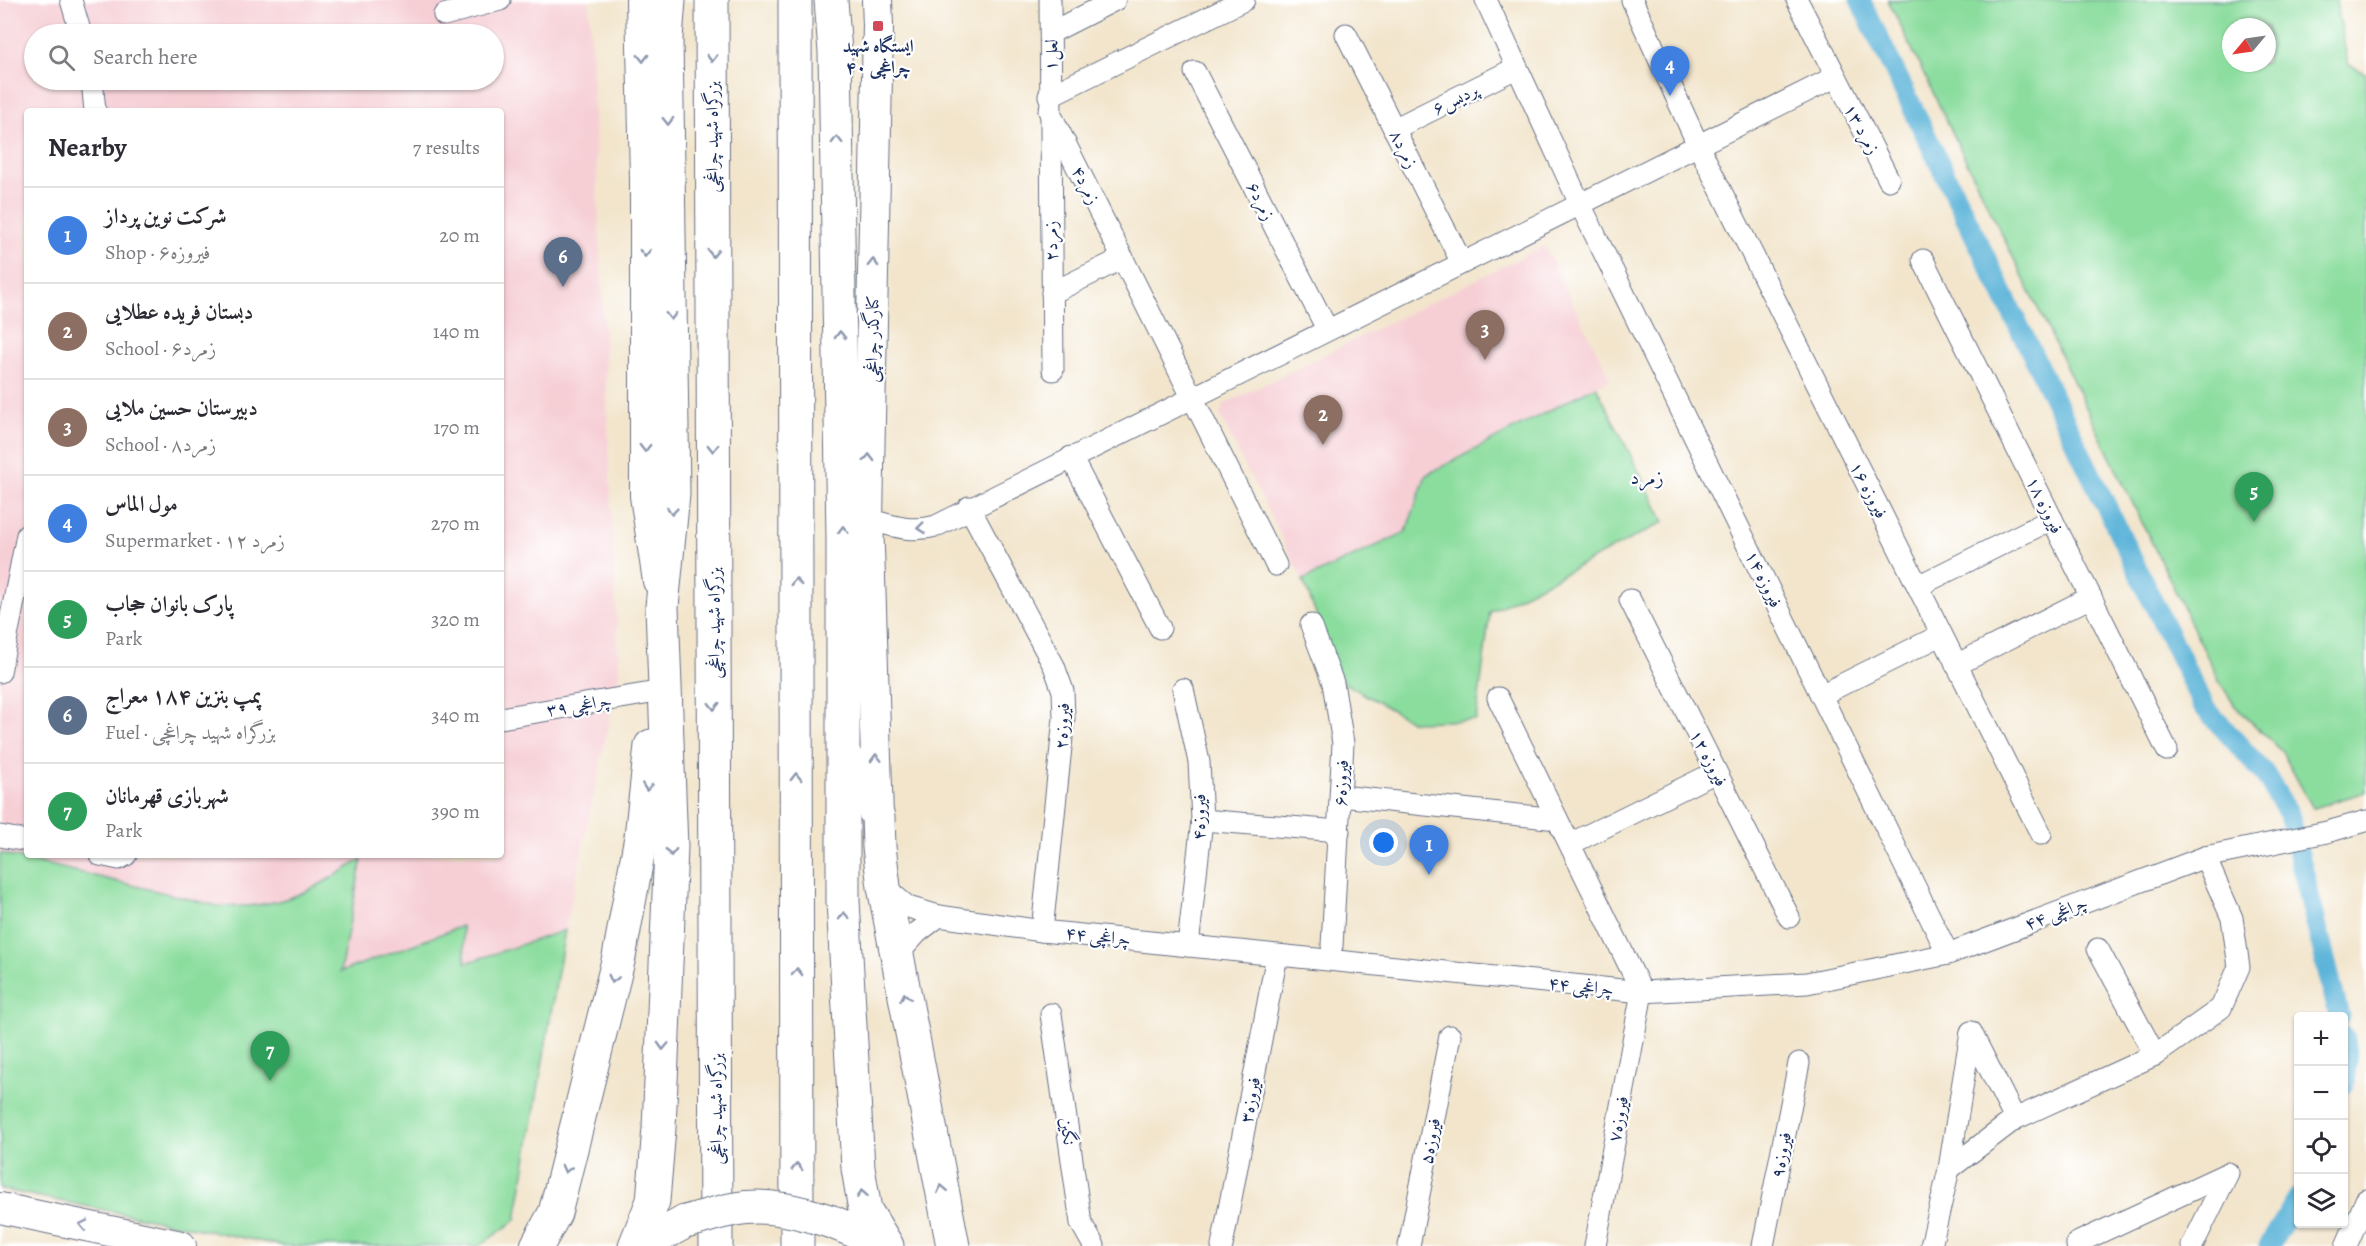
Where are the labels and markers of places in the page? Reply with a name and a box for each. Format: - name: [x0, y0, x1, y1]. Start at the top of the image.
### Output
- marker: ایستگاه شهید چراغچی ۴۰: [871, 19, 885, 33]
- place label: ایستگاه شهید چراغچی ۴۰: [842, 34, 914, 80]
- pin: 4: [1650, 46, 1690, 96]
- pin: 6: [544, 238, 582, 287]
- pin: 3: [1466, 310, 1504, 360]
- pin: 2: [1304, 396, 1342, 445]
- pin: 5: [2234, 472, 2274, 522]
- pin: 1: [1410, 826, 1448, 875]
- pin: 7: [250, 1032, 290, 1081]

